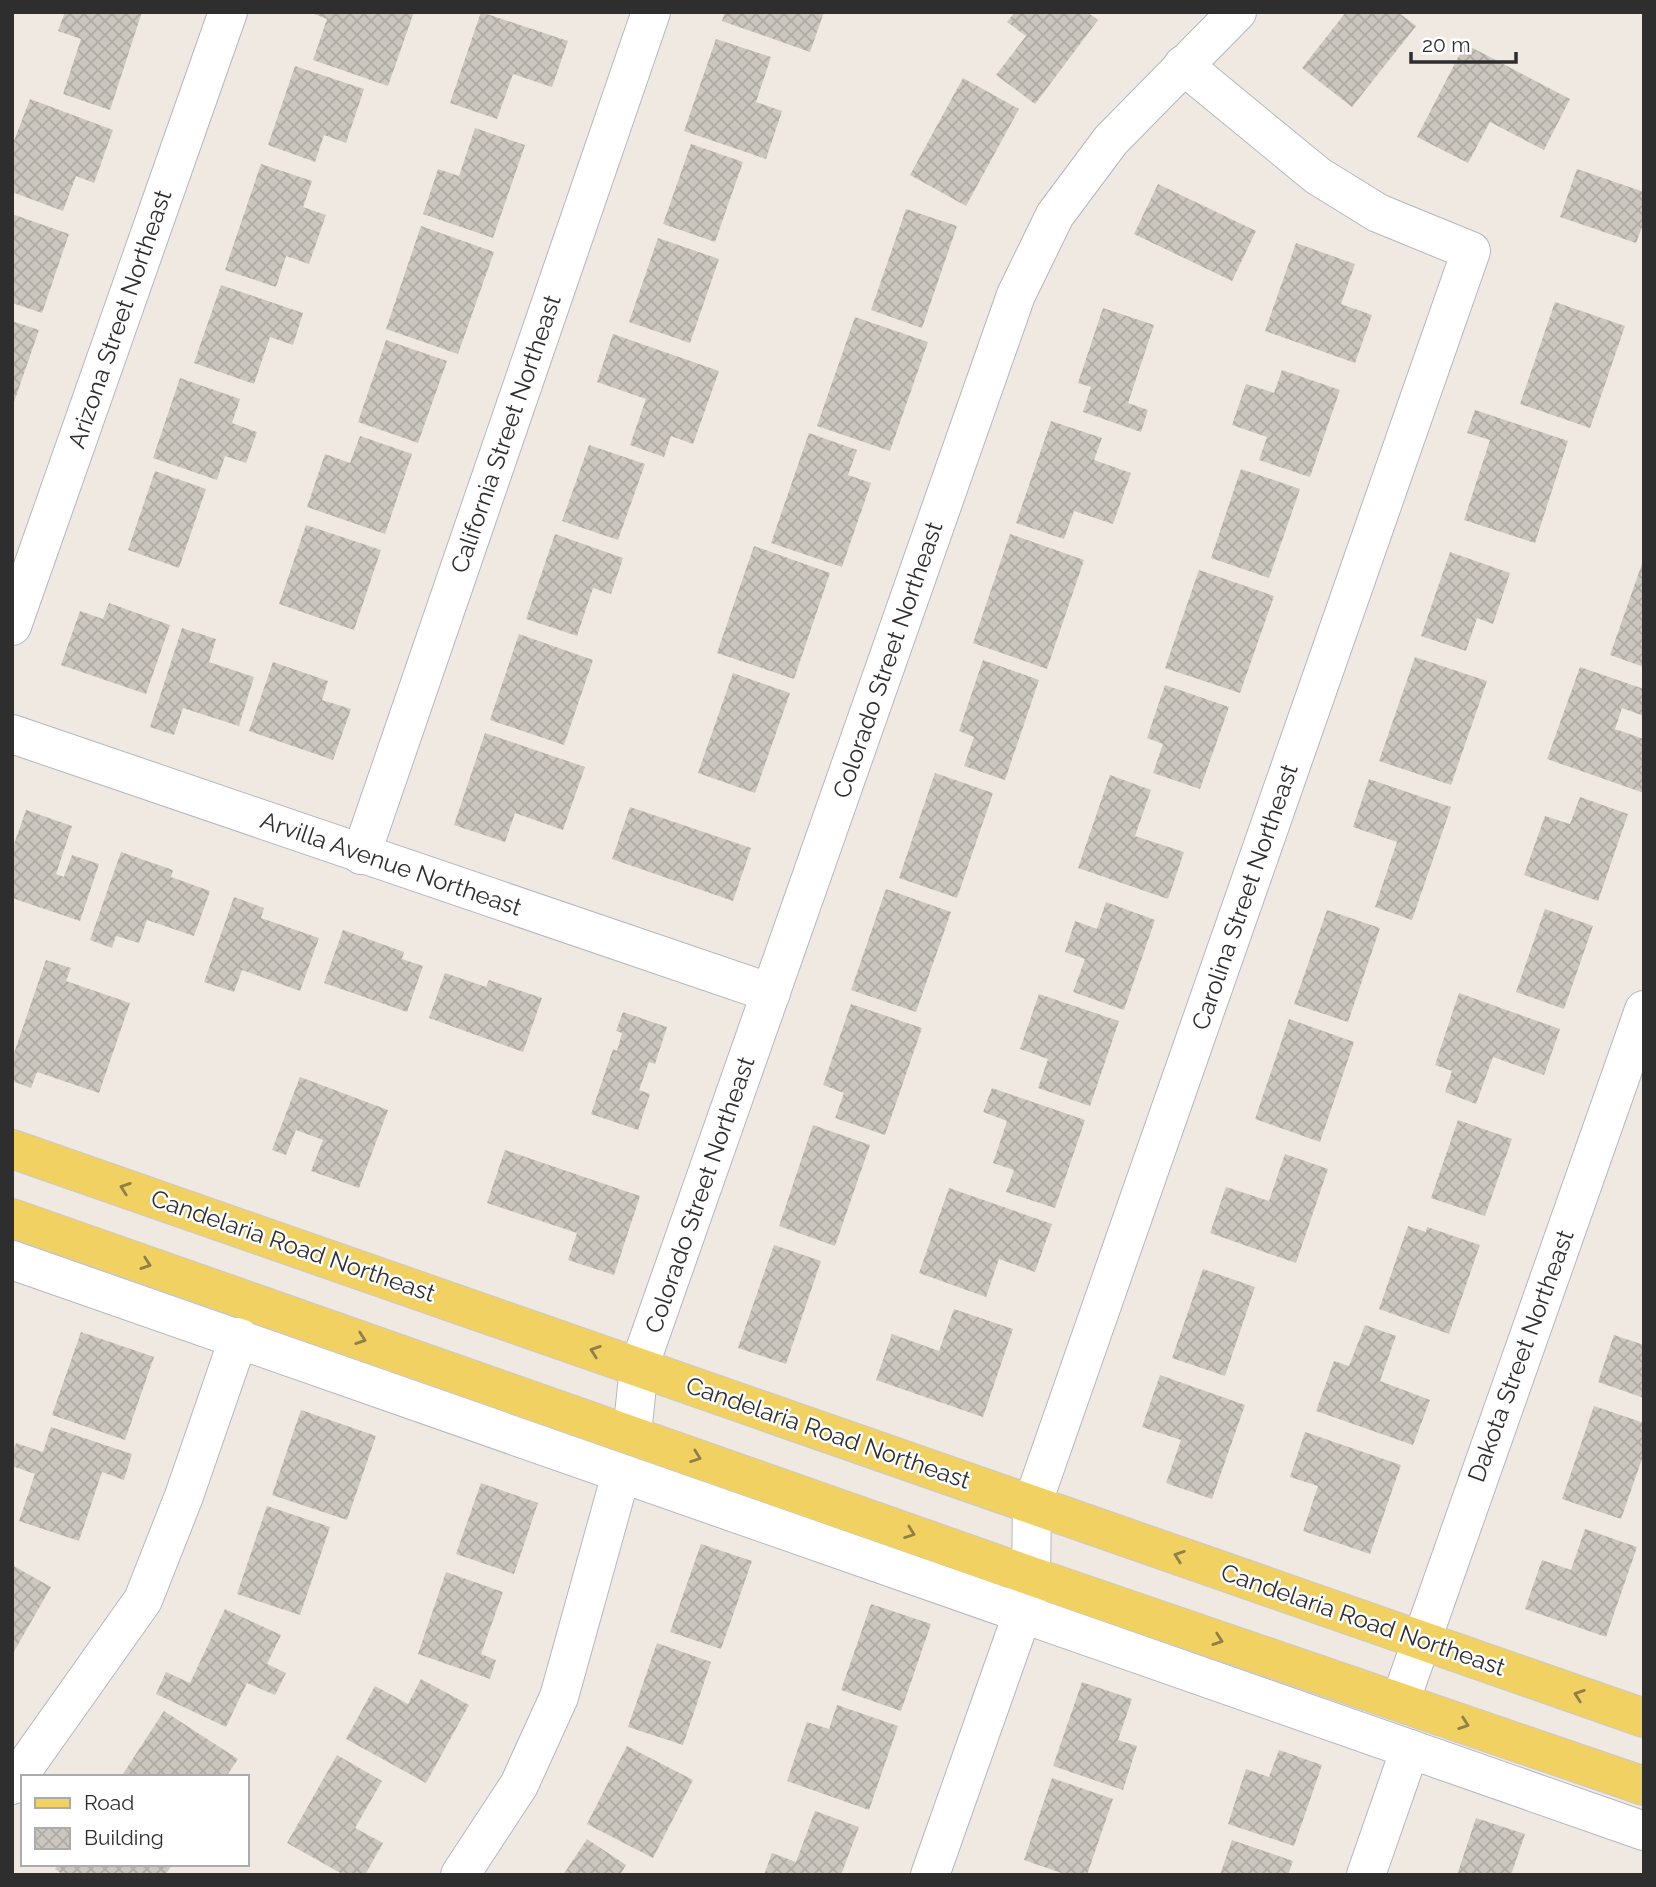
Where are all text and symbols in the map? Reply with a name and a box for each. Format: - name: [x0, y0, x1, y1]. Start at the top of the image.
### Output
- scale bar: [1411, 21, 1516, 65]
- text: 20 m: [1422, 32, 1470, 57]
- street label: Arizona Street Northeast: [62, 186, 177, 452]
- street label: California Street Northeast: [444, 291, 567, 577]
- street label: Colorado Street Northeast: [826, 518, 949, 802]
- street label: Carolina Street Northeast: [1185, 760, 1304, 1034]
- street label: Arvilla Avenue Northeast: [257, 805, 526, 922]
- street label: Colorado Street Northeast: [638, 1053, 761, 1337]
- one-way arrow: [120, 1182, 132, 1196]
- street label: Candelaria Road Northeast: [147, 1183, 439, 1308]
- street label: Dakota Street Northeast: [1461, 1226, 1580, 1486]
- one-way arrow: [140, 1256, 152, 1270]
- one-way arrow: [354, 1331, 366, 1345]
- one-way arrow: [589, 1346, 601, 1360]
- street label: Candelaria Road Northeast: [682, 1370, 974, 1495]
- one-way arrow: [690, 1449, 702, 1463]
- one-way arrow: [904, 1525, 916, 1539]
- one-way arrow: [1174, 1550, 1186, 1564]
- street label: Candelaria Road Northeast: [1217, 1557, 1509, 1682]
- one-way arrow: [1211, 1632, 1224, 1646]
- one-way arrow: [1574, 1689, 1586, 1703]
- one-way arrow: [1458, 1716, 1470, 1730]
- legend: [21, 1775, 248, 1866]
- text: Road: [84, 1790, 134, 1815]
- text: Building: [84, 1825, 164, 1850]

